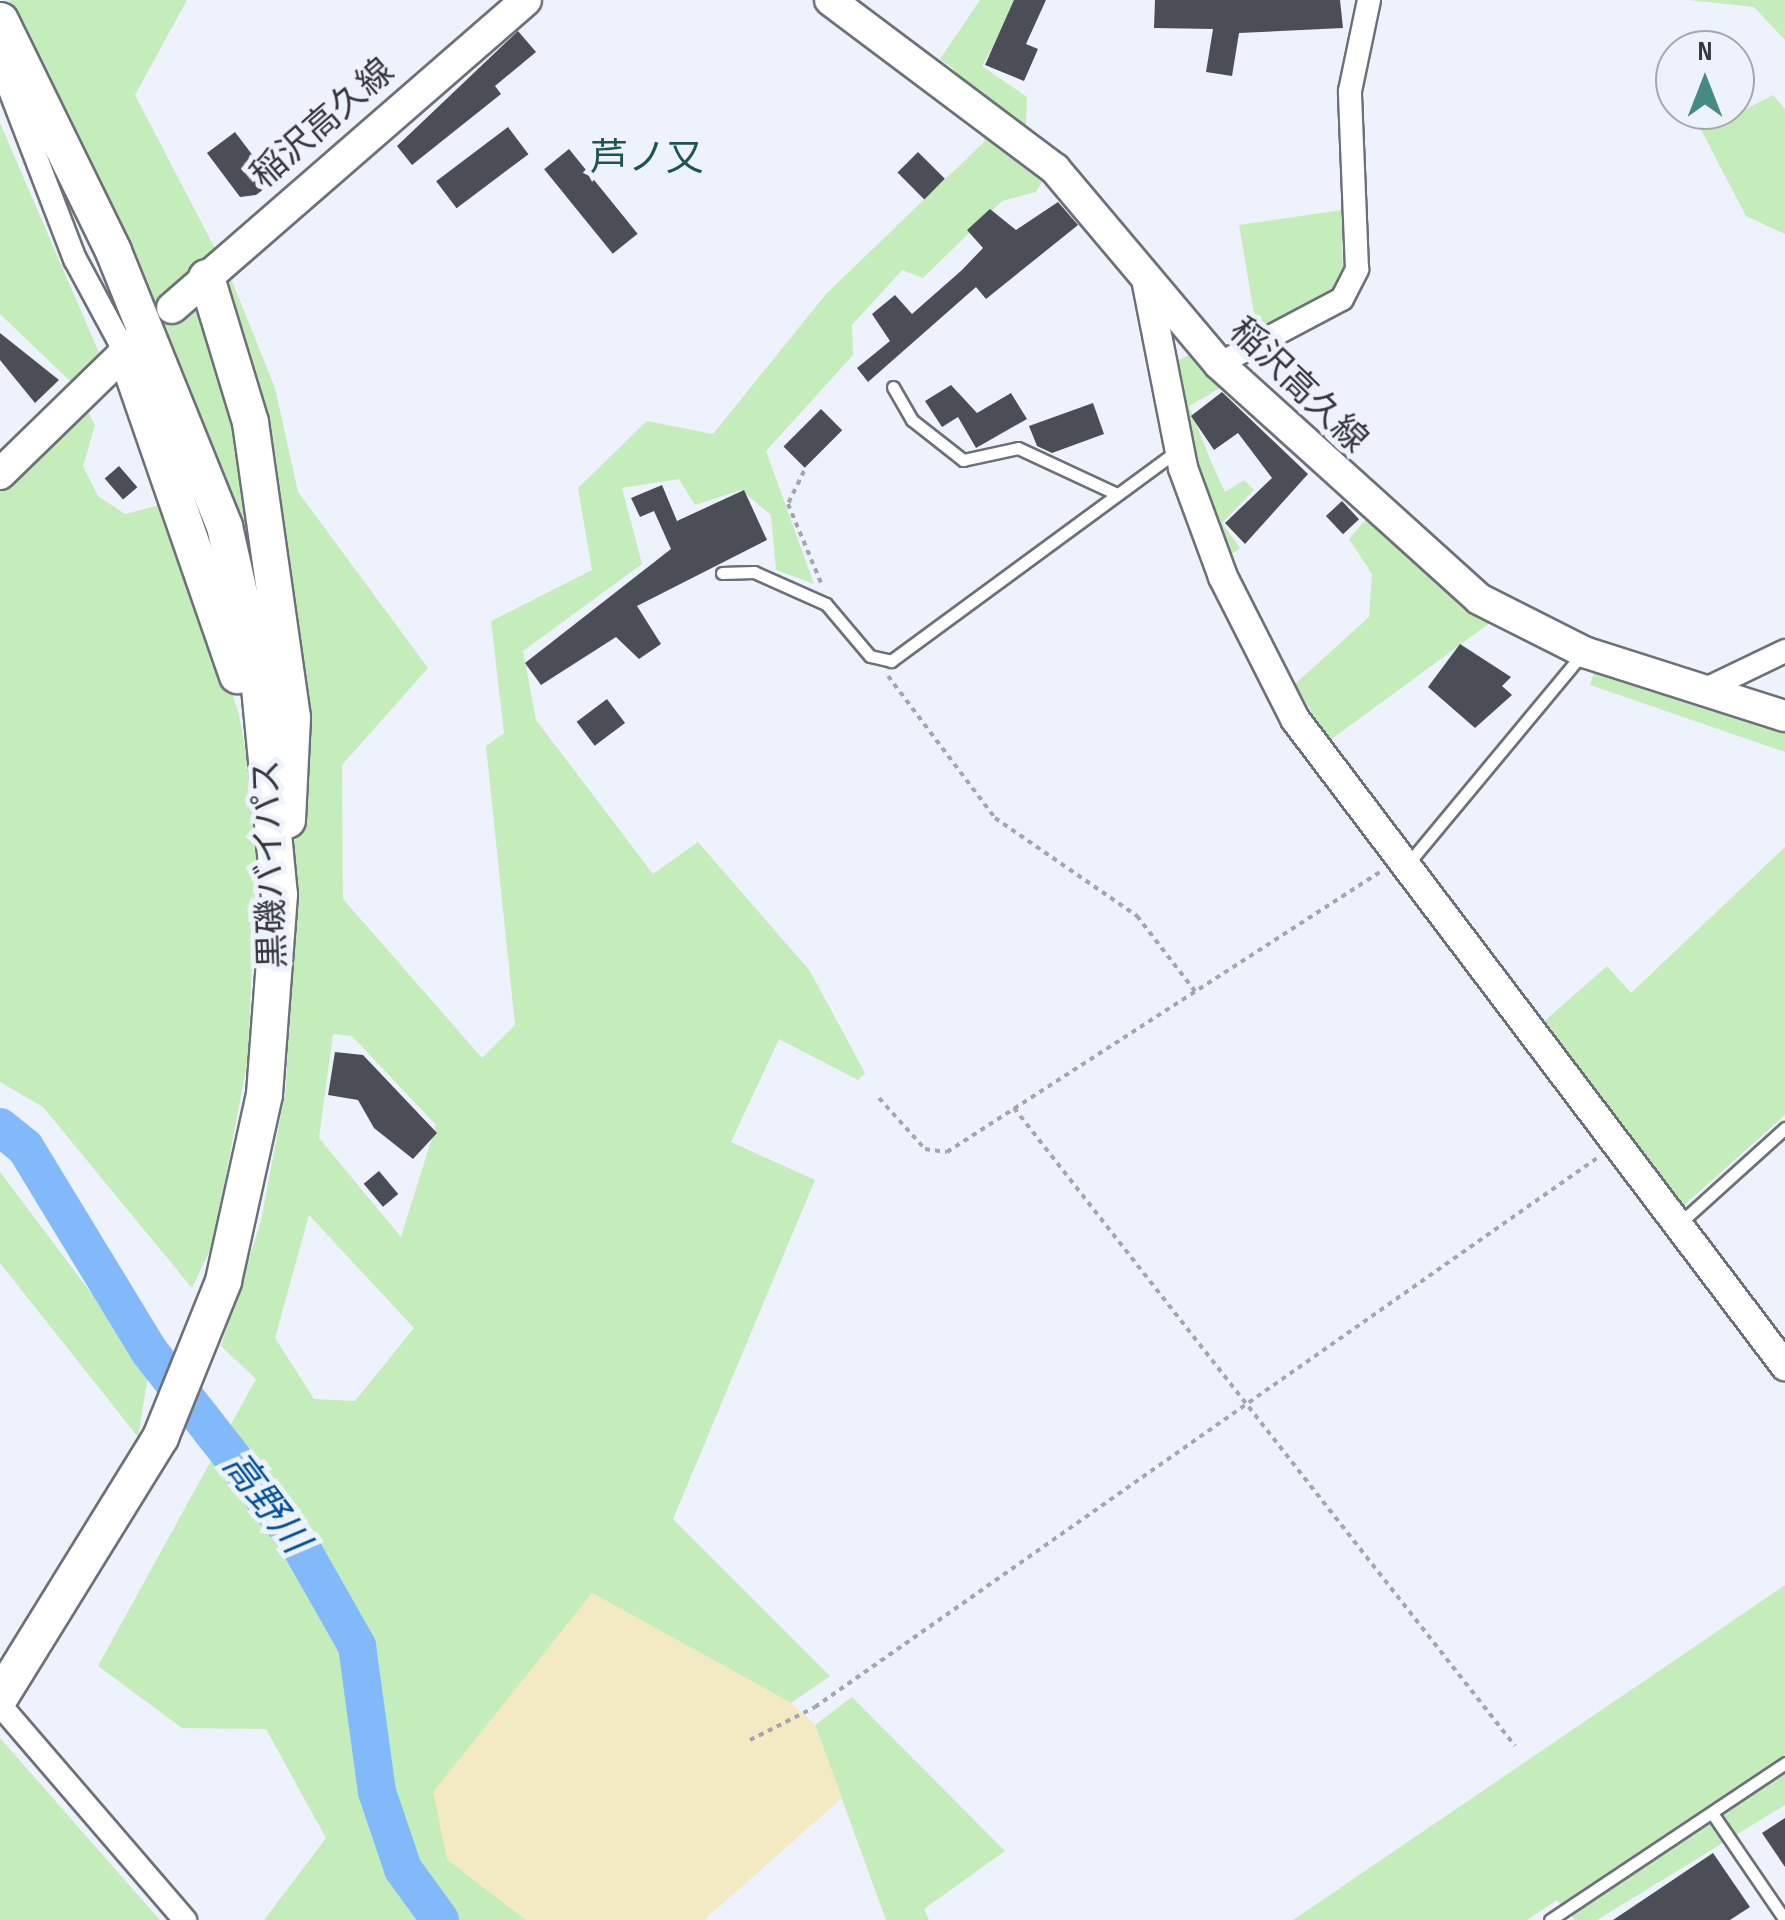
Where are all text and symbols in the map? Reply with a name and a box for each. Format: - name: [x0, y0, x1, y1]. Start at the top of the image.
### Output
- north arrow: [1655, 30, 1755, 130]
- text: N: [1698, 35, 1712, 68]
- street label: 稲沢高久線: [243, 51, 403, 197]
- district label: 芦ノ又: [590, 136, 704, 182]
- street label: 稲沢高久線: [1220, 310, 1376, 462]
- street label: 黒磯バイパス: [246, 758, 296, 970]
- water label: 高野川: [212, 1444, 318, 1562]

